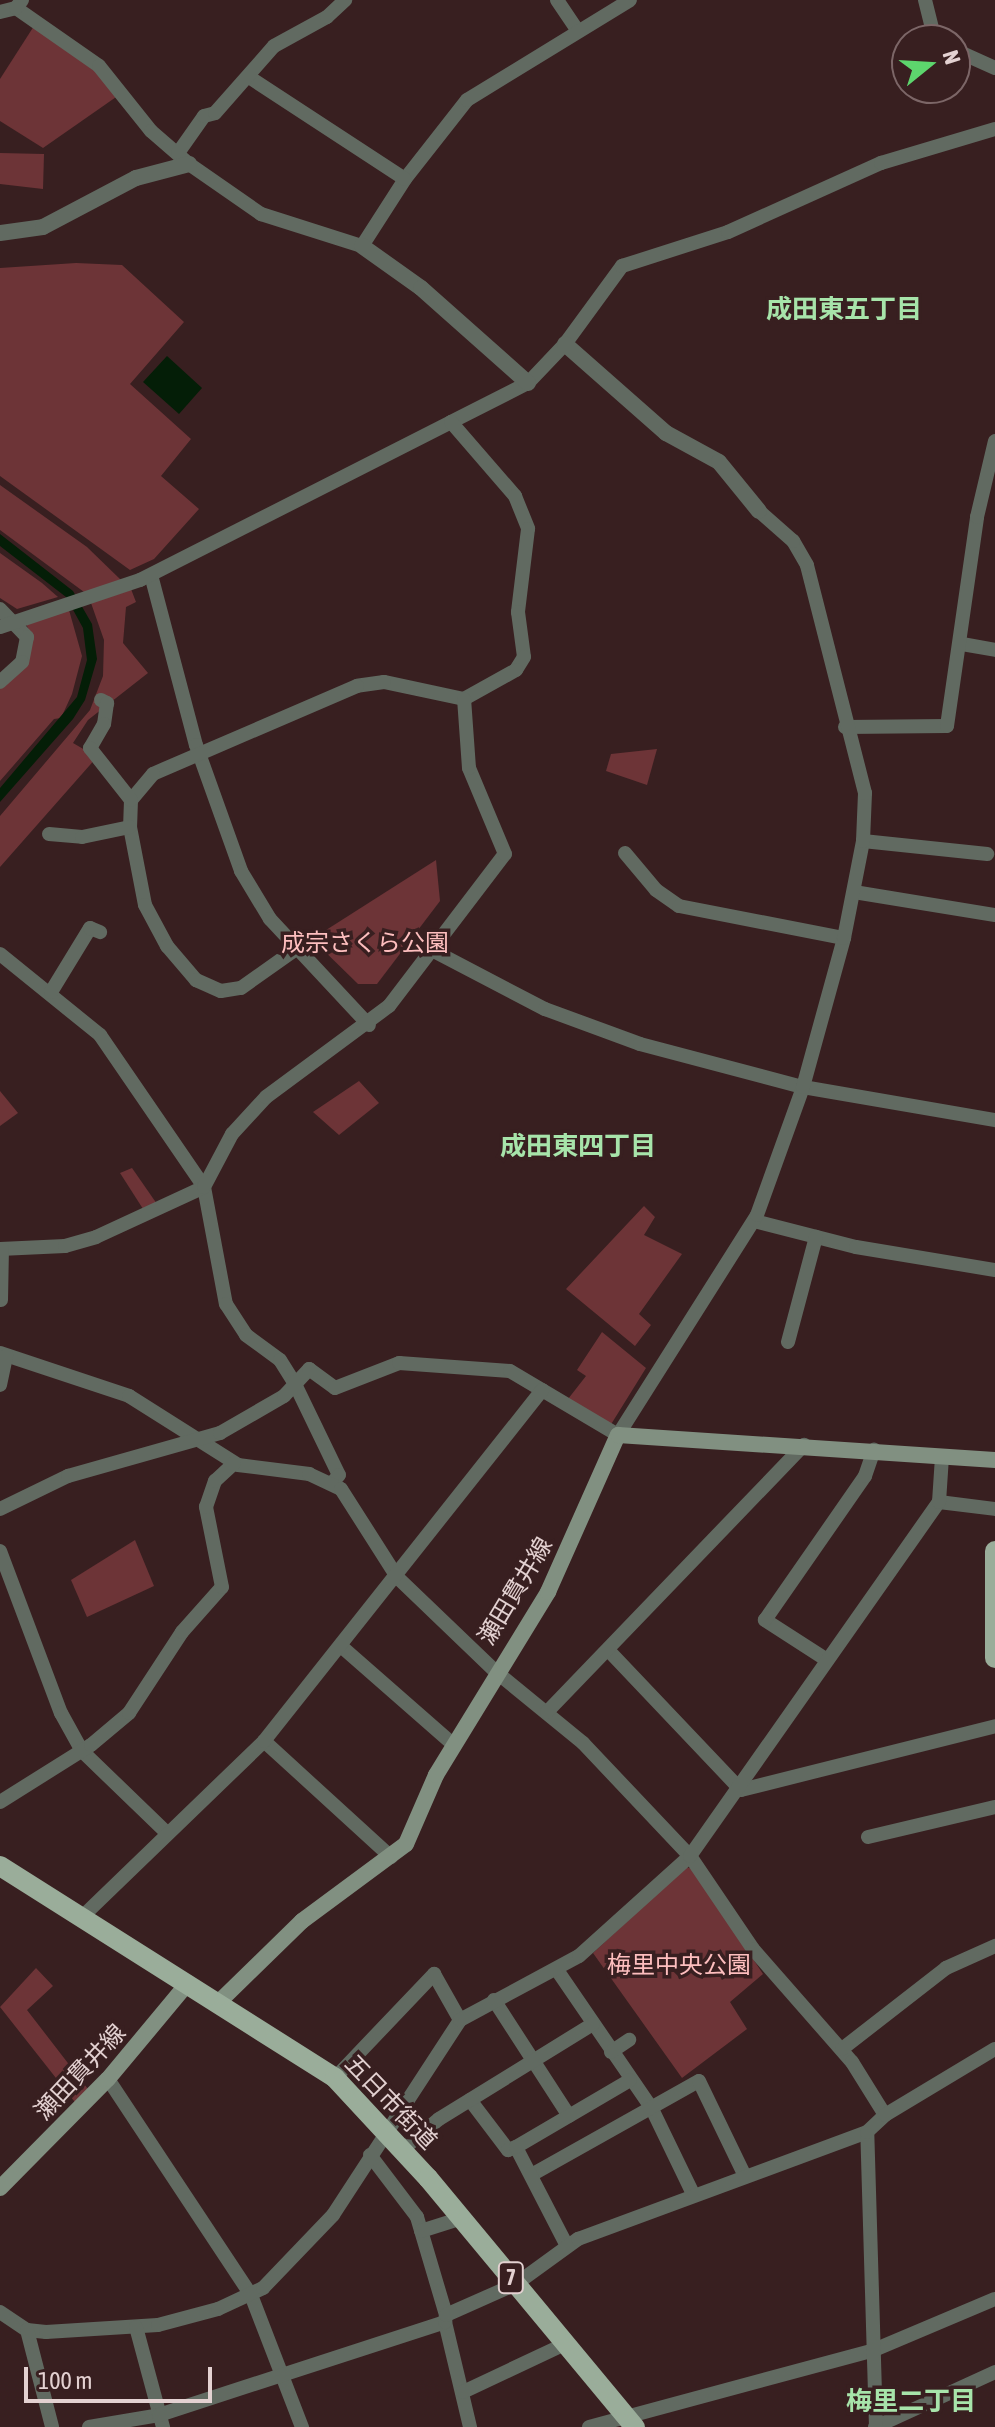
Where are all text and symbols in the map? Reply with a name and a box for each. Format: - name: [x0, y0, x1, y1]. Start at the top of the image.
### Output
- north arrow: [891, 24, 971, 104]
- text: N: [938, 47, 966, 67]
- district label: 成田東五丁目: [766, 294, 922, 326]
- park label: 成宗さくら公園: [281, 929, 449, 957]
- district label: 成田東四丁目: [500, 1131, 656, 1163]
- street label: 瀬田貫井線: [472, 1532, 558, 1650]
- park label: 梅里中央公園: [607, 1951, 751, 1979]
- street label: 瀬田貫井線: [29, 2018, 131, 2126]
- street label: 五日市街道: [339, 2049, 443, 2155]
- road number: 7: [497, 2260, 525, 2296]
- scale bar: [28, 2351, 216, 2401]
- text: 100 m: [38, 2367, 92, 2394]
- district label: 梅里二丁目: [846, 2386, 976, 2418]

